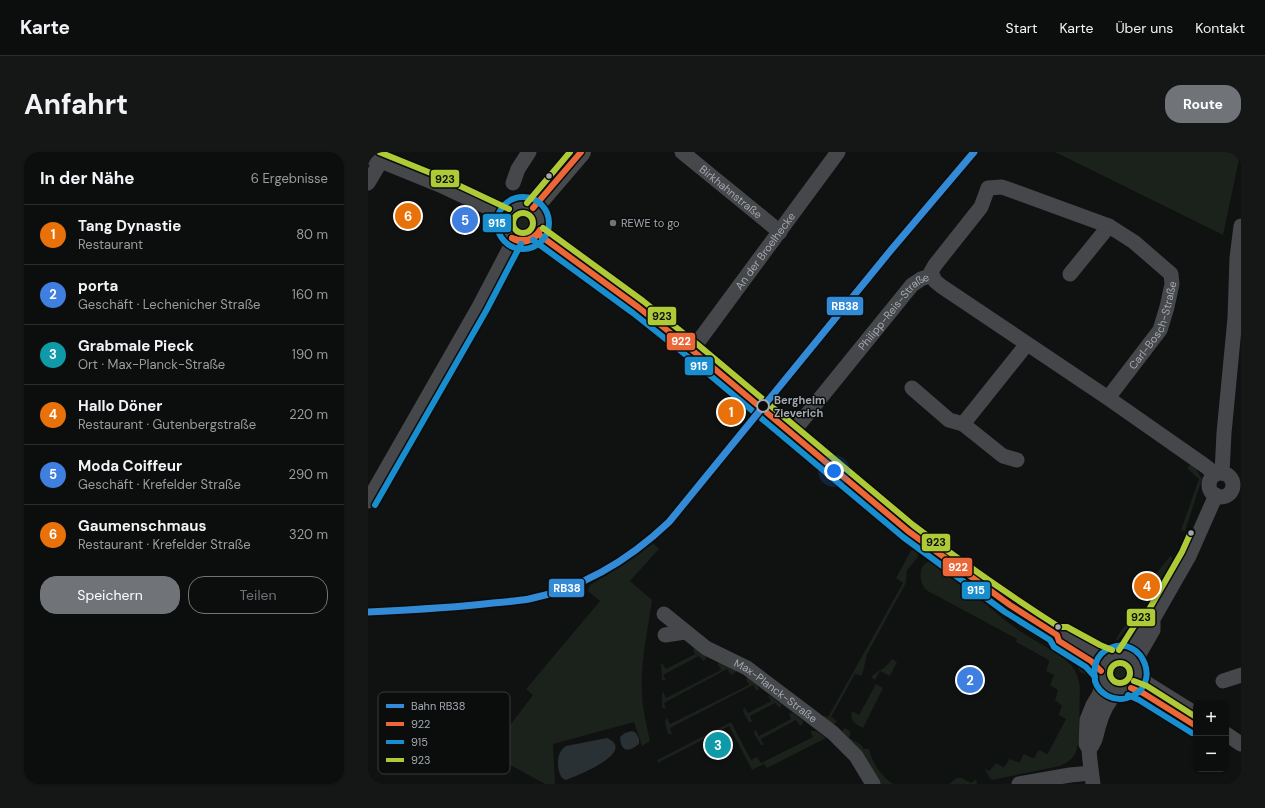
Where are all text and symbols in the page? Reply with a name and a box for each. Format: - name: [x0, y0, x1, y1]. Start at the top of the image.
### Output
- text: Karte: [20, 15, 70, 40]
- text: Start: [1006, 19, 1037, 37]
- text: Karte: [1059, 19, 1093, 37]
- text: Über uns: [1115, 19, 1173, 37]
- text: Kontakt: [1195, 19, 1245, 37]
- button: Route: [1165, 85, 1241, 123]
- text: Anfahrt: [24, 86, 128, 123]
- street label: Birkhahnstraße: [697, 162, 765, 222]
- text: In der Nähe: [40, 167, 135, 189]
- line badge: 923: [430, 169, 460, 188]
- text: 6 Ergebnisse: [251, 170, 328, 187]
- unlabelled marker: [544, 171, 554, 181]
- text: 923: [435, 172, 455, 186]
- pin: 6: [395, 201, 421, 231]
- pin: 5: [452, 205, 478, 235]
- street label: An der Broelhecke: [732, 210, 798, 292]
- line badge: 915: [482, 213, 512, 233]
- text: Tang Dynastie: [78, 216, 181, 236]
- text: 915: [488, 216, 506, 230]
- place label: REWE to go: [621, 216, 680, 230]
- marker: REWE to go: [608, 218, 618, 228]
- text: 1: [51, 226, 55, 243]
- text: 80 m: [296, 226, 328, 243]
- text: Restaurant: [78, 236, 143, 253]
- street label: Philipp-Reis-Straße: [855, 270, 931, 353]
- text: porta: [78, 276, 118, 296]
- street label: Carl-Bosch-Straße: [1126, 280, 1179, 372]
- text: 2: [49, 286, 57, 303]
- text: 160 m: [292, 286, 328, 303]
- text: Geschäft · Lechenicher Straße: [78, 296, 260, 313]
- line badge: RB38: [826, 296, 864, 316]
- text: RB38: [831, 299, 859, 313]
- line badge: 923: [647, 306, 677, 326]
- text: 923: [652, 309, 672, 323]
- line badge: 922: [666, 332, 696, 351]
- text: 922: [671, 334, 691, 348]
- text: Grabmale Pieck: [78, 336, 194, 356]
- text: 3: [49, 346, 57, 363]
- text: 190 m: [292, 346, 328, 363]
- text: Ort · Max-Planck-Straße: [78, 356, 225, 373]
- line badge: 915: [684, 356, 714, 376]
- text: 915: [690, 359, 708, 373]
- place label: Bergheim Zieverich: [774, 393, 825, 420]
- text: Hallo Döner: [78, 396, 162, 416]
- pin: 1: [718, 397, 744, 427]
- marker: Bergheim Zieverich: [756, 399, 770, 413]
- text: 4: [49, 406, 57, 423]
- text: 220 m: [289, 406, 328, 423]
- text: Restaurant · Gutenbergstraße: [78, 416, 256, 433]
- text: Moda Coiffeur: [78, 456, 182, 476]
- your location: [824, 461, 844, 481]
- text: 5: [49, 466, 57, 483]
- text: 290 m: [289, 466, 328, 483]
- text: Geschäft · Krefelder Straße: [78, 476, 241, 493]
- text: Gaumenschmaus: [78, 516, 207, 536]
- text: 6: [49, 526, 57, 543]
- text: 320 m: [289, 526, 328, 543]
- unlabelled marker: [1186, 528, 1196, 538]
- line badge: 923: [921, 533, 951, 552]
- text: 923: [926, 535, 946, 549]
- text: Restaurant · Krefelder Straße: [78, 536, 251, 553]
- line badge: 922: [942, 557, 973, 577]
- text: 922: [948, 560, 968, 574]
- pin: 4: [1134, 571, 1160, 601]
- button: Speichern: [40, 576, 180, 614]
- button: Teilen: [188, 576, 328, 614]
- line badge: RB38: [548, 578, 585, 598]
- text: RB38: [553, 581, 581, 595]
- line badge: 915: [961, 581, 991, 600]
- text: 915: [967, 583, 985, 597]
- line badge: 923: [1126, 608, 1156, 627]
- text: 923: [1131, 610, 1151, 624]
- unlabelled marker: [1053, 622, 1063, 632]
- street label: Max-Planck-Straße: [732, 656, 820, 726]
- pin: 2: [957, 665, 983, 695]
- legend: [378, 692, 510, 774]
- text: Bahn RB38: [411, 699, 466, 713]
- map controls: [1193, 700, 1229, 772]
- button: +: [1193, 700, 1229, 736]
- text: 922: [411, 717, 430, 731]
- pin: 3: [705, 730, 731, 760]
- text: 915: [411, 735, 428, 749]
- button: −: [1193, 736, 1229, 772]
- text: 923: [411, 753, 431, 767]

